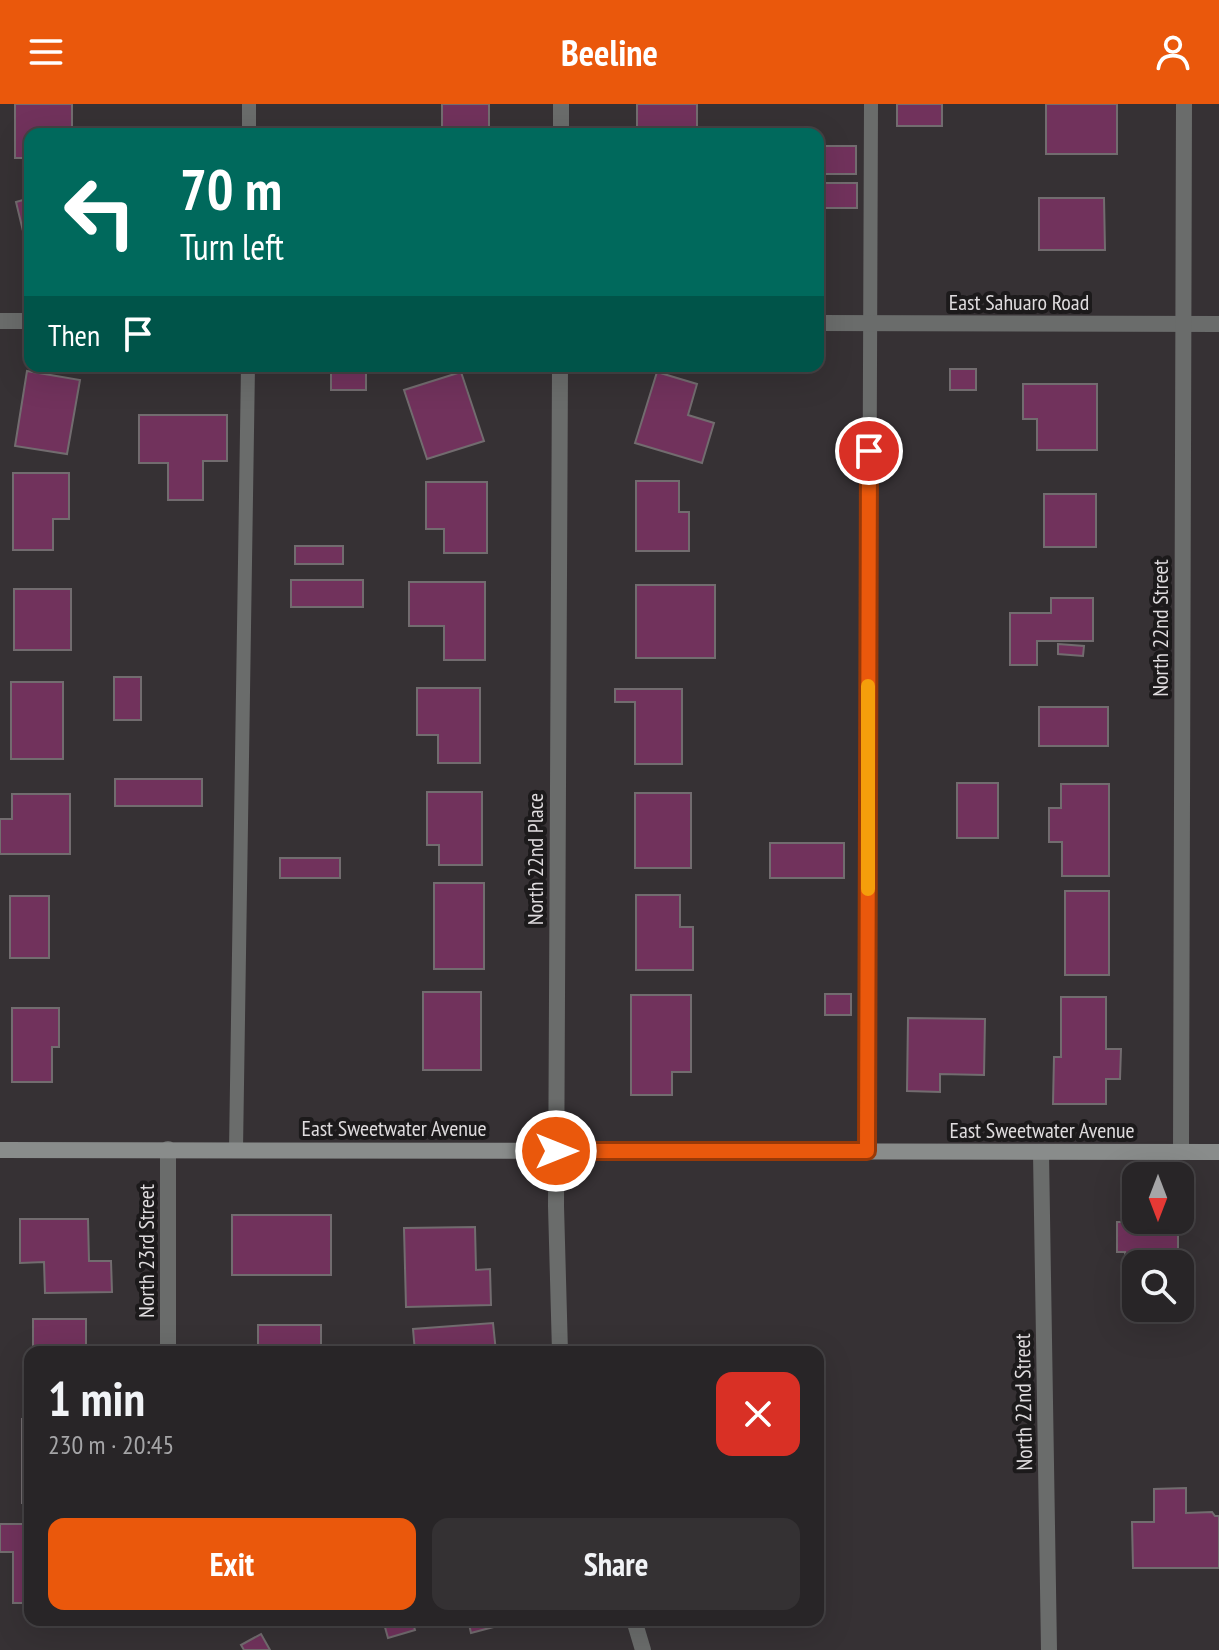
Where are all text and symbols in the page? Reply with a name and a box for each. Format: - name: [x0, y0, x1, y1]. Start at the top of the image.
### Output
- text: Beeline: [561, 29, 658, 76]
- icon: menu: [24, 30, 68, 74]
- icon: person: [1151, 30, 1195, 74]
- text: 70 m: [180, 153, 282, 225]
- icon: left: [48, 160, 152, 264]
- text: Turn left: [180, 223, 284, 270]
- street label: East Sahuaro Road: [949, 288, 1089, 316]
- icon: arrive: [116, 312, 160, 356]
- text: Then: [48, 315, 100, 354]
- pin: [835, 417, 903, 485]
- icon: arrive: [847, 429, 891, 473]
- street label: North 22nd Street: [1146, 559, 1174, 697]
- street label: North 22nd Place: [521, 793, 549, 925]
- position arrow: [514, 1109, 598, 1193]
- street label: East Sweetwater Avenue: [301, 1114, 487, 1142]
- street label: East Sweetwater Avenue: [949, 1116, 1135, 1144]
- north arrow: [1122, 1162, 1194, 1234]
- map controls: [1122, 1162, 1194, 1322]
- street label: North 23rd Street: [132, 1184, 160, 1318]
- button: search: [1122, 1250, 1194, 1322]
- street label: North 22nd Street: [1008, 1333, 1038, 1471]
- text: 1 min: [48, 1367, 145, 1429]
- button: close: [716, 1372, 800, 1456]
- text: 230 m · 20:45: [48, 1428, 174, 1461]
- button: Exit: [48, 1518, 416, 1610]
- button: Share: [432, 1518, 800, 1610]

